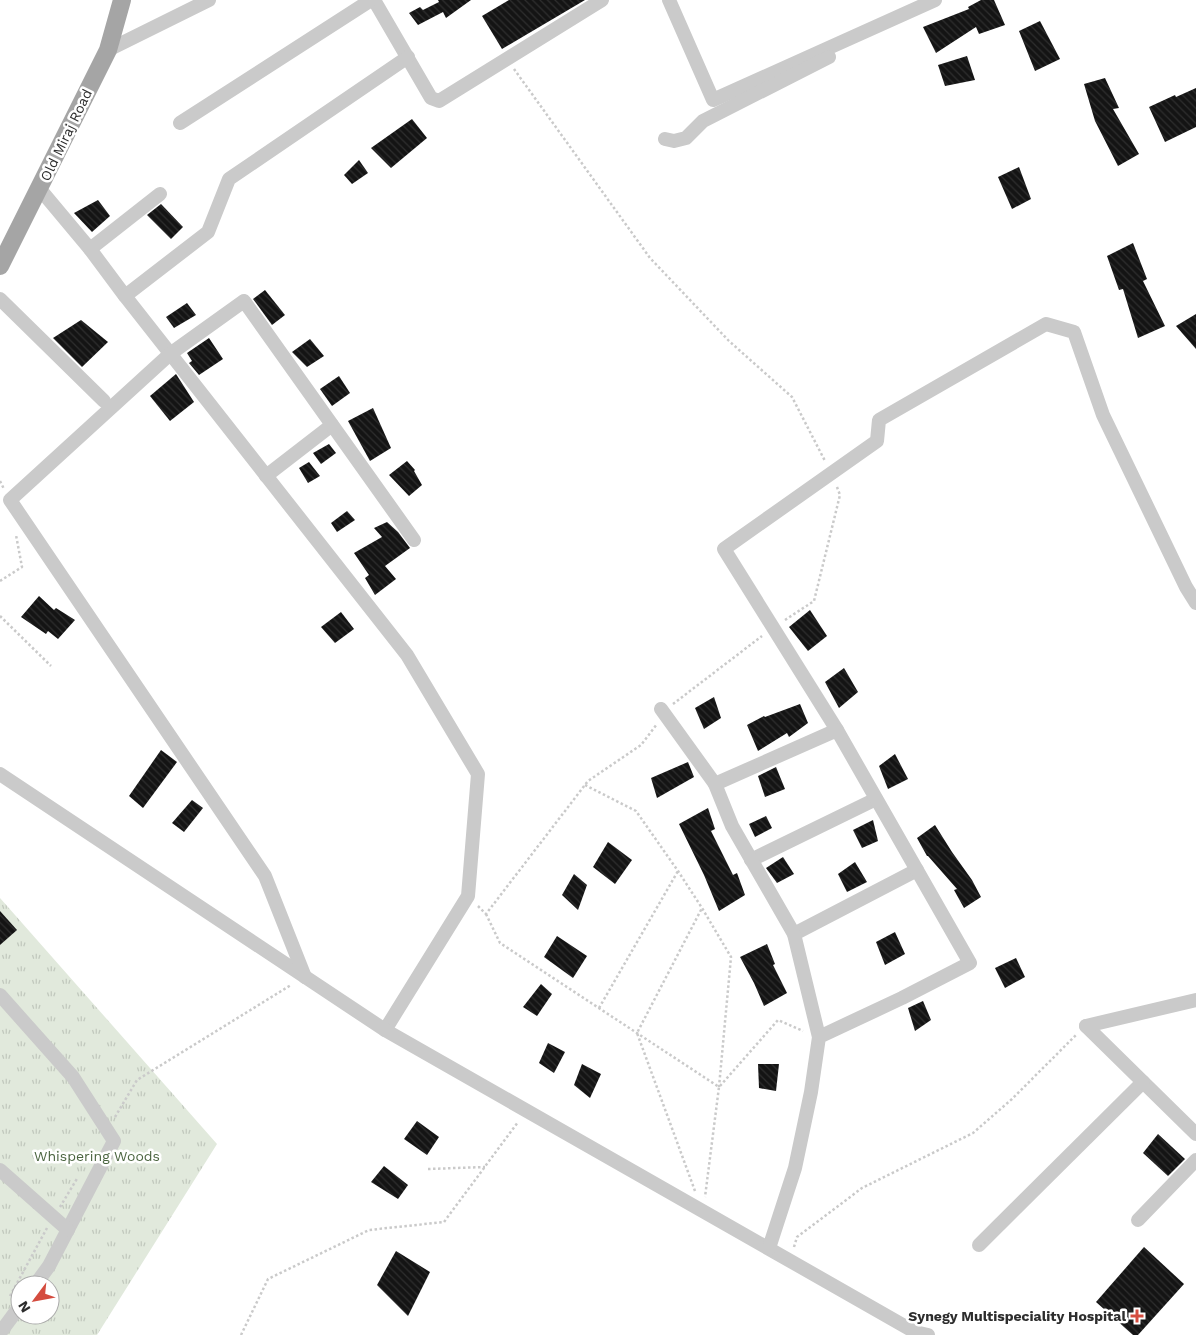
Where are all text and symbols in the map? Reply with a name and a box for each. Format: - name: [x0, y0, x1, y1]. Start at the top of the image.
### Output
- street label: Old Miraj Road: [37, 87, 95, 183]
- park label: Whispering Woods: [34, 1148, 160, 1164]
- north arrow: [10, 1275, 60, 1325]
- text: N: [14, 1298, 34, 1316]
- place label: Synegy Multispeciality Hospital: [908, 1308, 1126, 1324]
- marker: Synegy Multispeciality Hospital: [1130, 1309, 1144, 1323]

